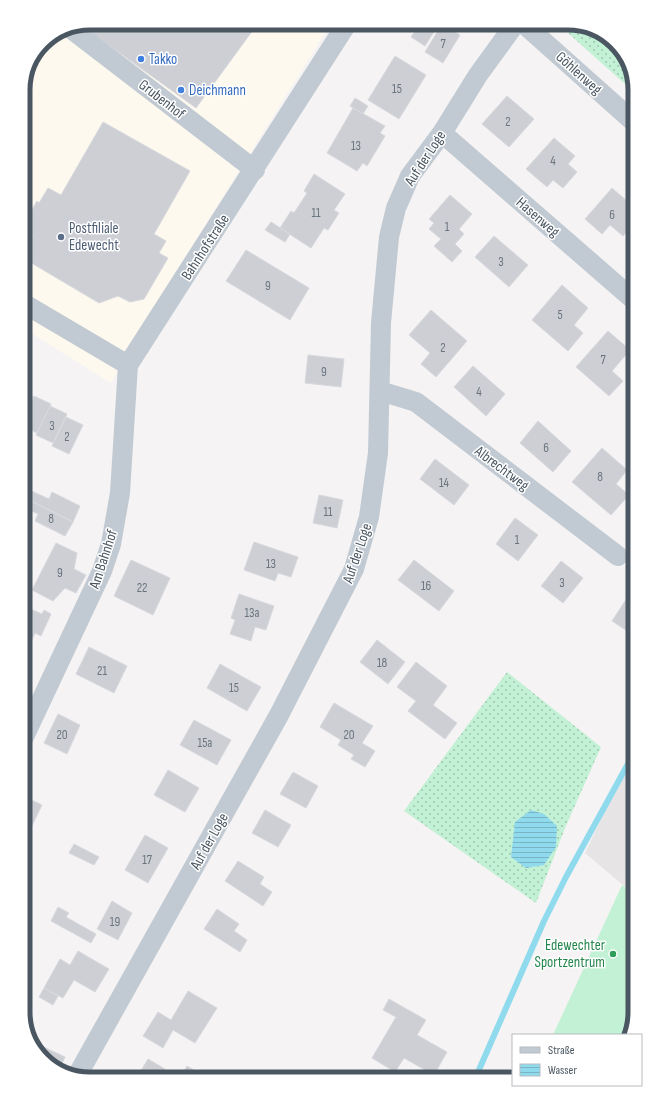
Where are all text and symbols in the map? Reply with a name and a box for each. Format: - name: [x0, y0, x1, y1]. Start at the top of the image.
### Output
- house number: 7: [440, 36, 446, 52]
- street label: Göhlenweg: [552, 48, 606, 99]
- place label: Takko: [149, 50, 177, 69]
- marker: Takko: [136, 54, 146, 64]
- street label: Grubenhof: [135, 75, 189, 124]
- place label: Deichmann: [189, 81, 246, 100]
- house number: 15: [392, 81, 402, 97]
- marker: Deichmann: [176, 85, 186, 95]
- house number: 2: [505, 114, 511, 130]
- street label: Auf der Loge: [400, 127, 450, 190]
- house number: 13: [351, 138, 361, 154]
- house number: 4: [550, 153, 556, 169]
- street label: Hasenweg: [512, 193, 563, 241]
- house number: 11: [311, 205, 321, 221]
- house number: 6: [609, 207, 615, 223]
- street label: Bahnhofstraße: [177, 211, 234, 284]
- place label: Postfiliale Edewecht: [69, 219, 119, 255]
- house number: 1: [445, 219, 450, 235]
- marker: Postfiliale Edewecht: [56, 232, 66, 242]
- house number: 3: [498, 254, 504, 270]
- house number: 9: [265, 278, 271, 294]
- house number: 5: [557, 307, 563, 323]
- house number: 2: [440, 340, 446, 356]
- house number: 7: [600, 352, 606, 368]
- house number: 9: [321, 364, 327, 380]
- house number: 4: [476, 384, 482, 400]
- house number: 3: [49, 418, 55, 434]
- house number: 2: [64, 429, 70, 445]
- house number: 6: [543, 440, 549, 456]
- street label: Albrechtweg: [470, 441, 533, 495]
- house number: 8: [597, 469, 603, 485]
- house number: 14: [439, 475, 450, 491]
- house number: 11: [323, 504, 333, 520]
- house number: 8: [48, 511, 54, 527]
- street label: Auf der Loge: [338, 521, 377, 586]
- street label: Am Bahnhof: [85, 527, 122, 592]
- house number: 1: [515, 532, 520, 548]
- house number: 13: [266, 556, 276, 572]
- house number: 9: [57, 565, 63, 581]
- house number: 3: [559, 575, 565, 591]
- house number: 16: [421, 578, 431, 594]
- house number: 22: [137, 580, 147, 596]
- house number: 13a: [244, 605, 260, 621]
- house number: 18: [377, 655, 387, 671]
- house number: 21: [97, 663, 107, 679]
- house number: 15: [229, 680, 239, 696]
- house number: 20: [56, 727, 68, 743]
- house number: 20: [343, 727, 355, 743]
- house number: 15a: [198, 735, 212, 751]
- street label: Auf der Loge: [186, 810, 233, 874]
- house number: 17: [142, 852, 153, 868]
- house number: 19: [110, 914, 120, 930]
- place label: Edewechter Sportzentrum: [534, 936, 606, 972]
- marker: Edewechter Sportzentrum: [608, 949, 618, 959]
- legend: [512, 1034, 642, 1086]
- text: Straße: [548, 1043, 575, 1058]
- text: Wasser: [548, 1063, 577, 1078]

